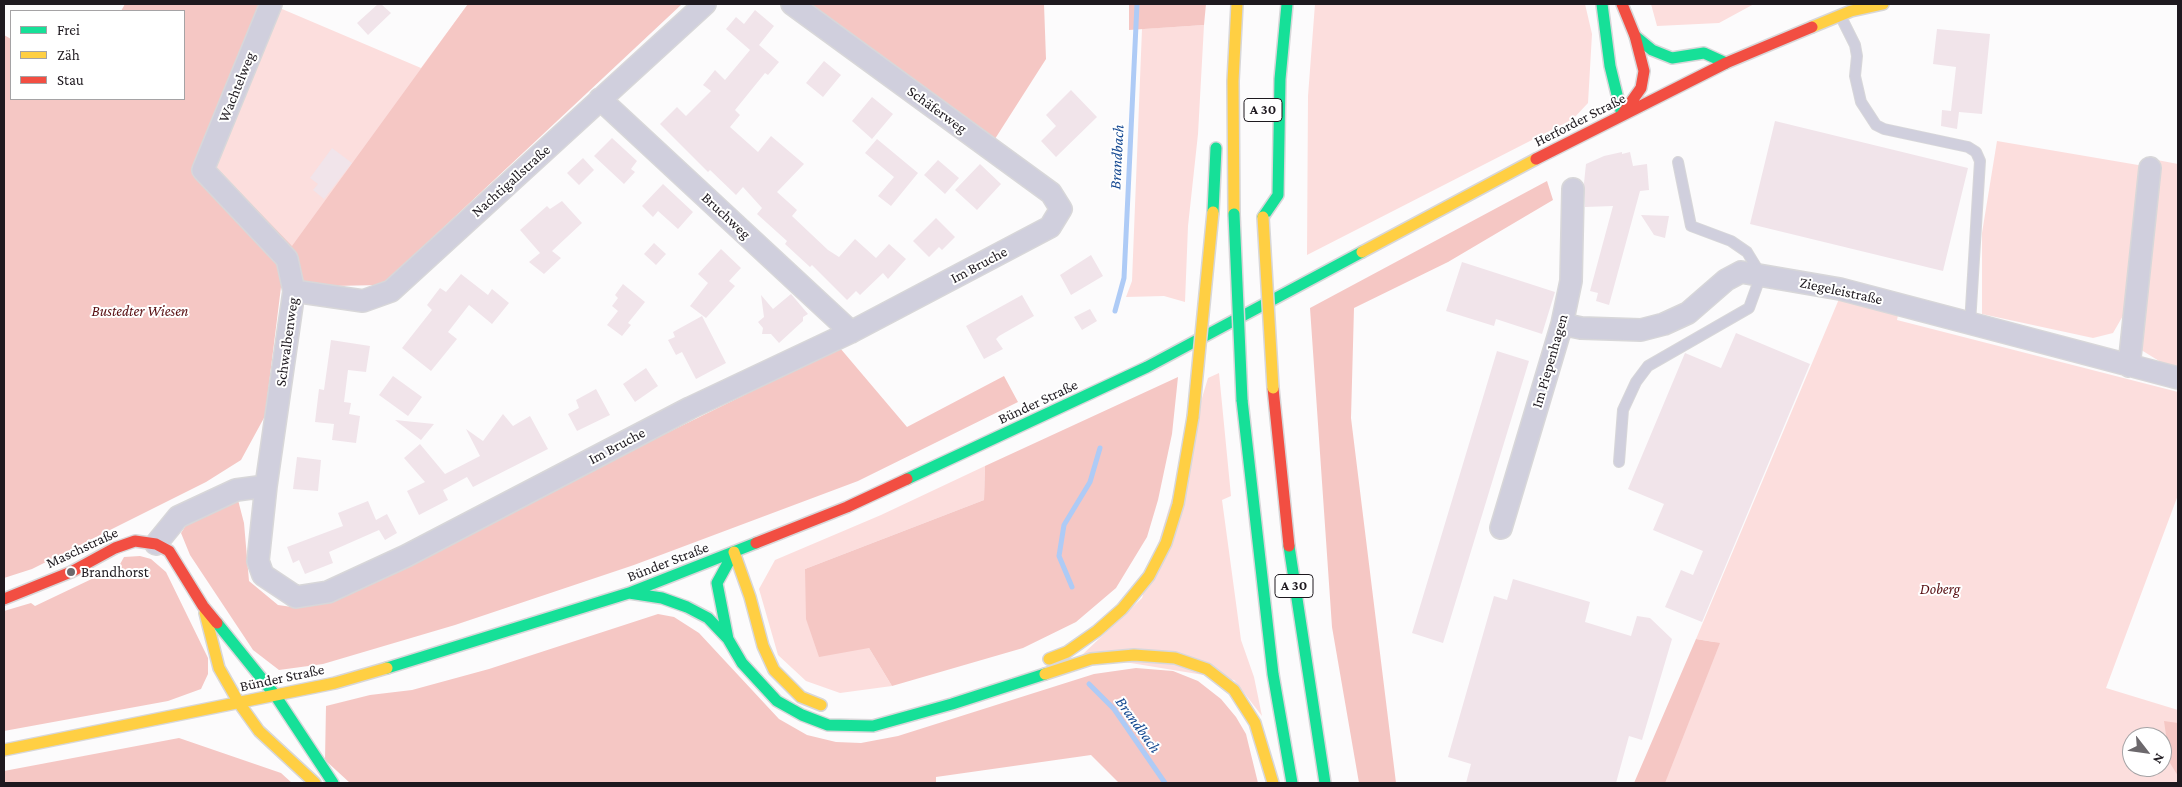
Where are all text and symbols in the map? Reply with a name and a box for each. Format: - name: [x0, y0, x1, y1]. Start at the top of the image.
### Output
- legend: [10, 10, 185, 100]
- text: Frei: [57, 22, 80, 38]
- text: Zäh: [57, 47, 80, 63]
- street label: Wachtelweg: [215, 49, 259, 125]
- text: Stau: [57, 72, 84, 88]
- street label: Schäferweg: [904, 82, 970, 138]
- street label: Herforder Straße: [1531, 89, 1629, 151]
- road number: A 30: [1244, 98, 1282, 122]
- water label: Brandbach: [1106, 124, 1128, 190]
- street label: Nachtigallstraße: [468, 141, 554, 221]
- street label: Bruchweg: [698, 189, 754, 243]
- street label: Im Bruche: [948, 243, 1010, 287]
- street label: Ziegeleistraße: [1798, 273, 1884, 309]
- street label: Schwalbenweg: [272, 296, 302, 388]
- park label: Bustedter Wiesen: [92, 302, 188, 320]
- street label: Im Piepenhagen: [1528, 312, 1572, 410]
- street label: Bünder Straße: [995, 376, 1081, 428]
- street label: Im Bruche: [586, 424, 648, 468]
- street label: Maschstraße: [43, 524, 121, 572]
- street label: Bünder Straße: [625, 538, 711, 586]
- place label: Brandhorst: [81, 563, 149, 581]
- marker: Brandhorst: [65, 566, 77, 578]
- road number: A 30: [1275, 574, 1313, 598]
- park label: Doberg: [1920, 580, 1960, 598]
- street label: Bünder Straße: [238, 660, 326, 696]
- water label: Brandbach: [1111, 693, 1165, 757]
- north arrow: [2122, 727, 2172, 777]
- text: N: [2150, 751, 2168, 767]

